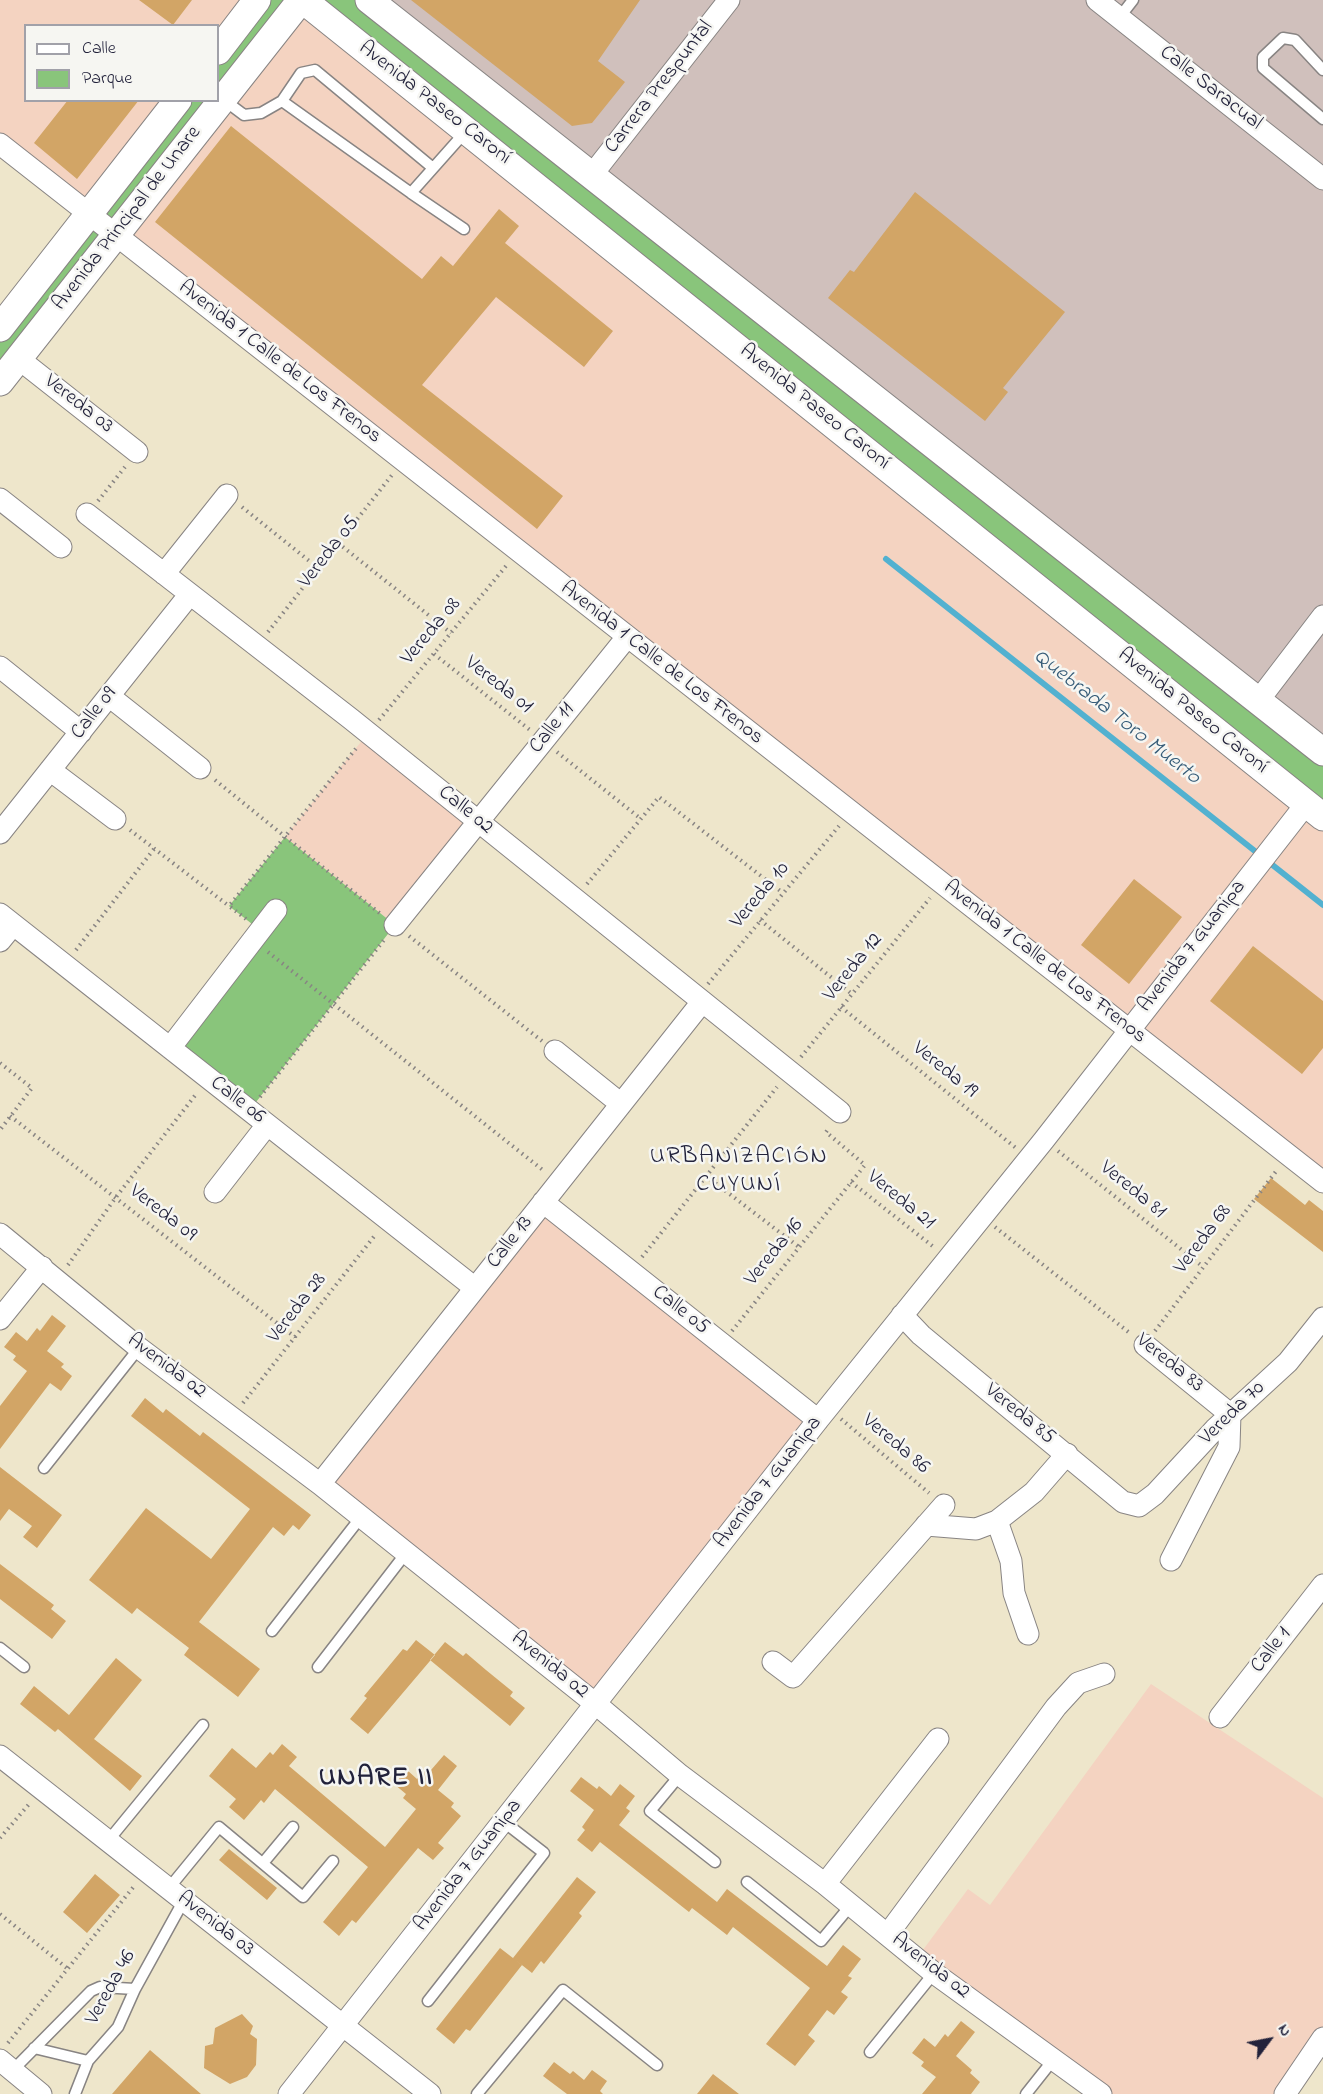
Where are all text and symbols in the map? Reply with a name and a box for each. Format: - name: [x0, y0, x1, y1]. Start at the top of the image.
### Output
- street label: Carrera Prespuntal: [600, 17, 720, 159]
- legend: [24, 24, 219, 102]
- text: Calle: [82, 36, 116, 62]
- street label: Avenida Paseo Caroní: [353, 37, 515, 171]
- street label: Calle Saracual: [1154, 41, 1266, 137]
- text: Parque: [82, 66, 132, 92]
- street label: Avenida Principal de Unare: [48, 122, 208, 316]
- street label: Avenida 1 Calle de Los Frenos: [172, 276, 386, 450]
- street label: Avenida Paseo Caroní: [734, 340, 894, 476]
- street label: Vereda 03: [38, 370, 118, 440]
- street label: Vereda 05: [294, 512, 366, 594]
- street label: Avenida 1 Calle de Los Frenos: [554, 577, 768, 751]
- street label: Vereda 08: [396, 593, 468, 671]
- street label: Avenida Paseo Caroní: [1112, 644, 1272, 780]
- water label: Quebrada Toro Muerto: [1027, 645, 1205, 791]
- street label: Vereda 01: [459, 652, 537, 720]
- street label: Calle 09: [67, 683, 123, 745]
- street label: Calle 11: [525, 699, 581, 759]
- street label: Calle 02: [432, 781, 498, 841]
- street label: Vereda 10: [726, 858, 796, 934]
- street label: Avenida 1 Calle de Los Frenos: [937, 876, 1151, 1050]
- street label: Avenida 7 Guanipa: [1134, 876, 1252, 1018]
- street label: Vereda 12: [819, 929, 889, 1007]
- street label: Vereda 19: [906, 1037, 982, 1105]
- street label: Calle 06: [204, 1072, 270, 1130]
- district label: URBANIZACIÓN CUYUNÍ: [650, 1144, 828, 1200]
- street label: Vereda 81: [1094, 1157, 1170, 1225]
- street label: Vereda 21: [861, 1166, 939, 1236]
- street label: Vereda 09: [123, 1180, 201, 1248]
- street label: Vereda 68: [1170, 1200, 1238, 1280]
- street label: Calle 13: [483, 1212, 539, 1274]
- street label: Vereda 16: [740, 1214, 810, 1292]
- street label: Vereda 28: [263, 1269, 333, 1349]
- street label: Calle 05: [646, 1281, 714, 1341]
- street label: Avenida 02: [121, 1329, 211, 1405]
- street label: Vereda 83: [1130, 1329, 1208, 1399]
- street label: Vereda 70: [1195, 1377, 1271, 1451]
- street label: Vereda 85: [979, 1379, 1059, 1451]
- street label: Vereda 86: [856, 1409, 934, 1481]
- street label: Avenida 7 Guanipa: [710, 1412, 828, 1554]
- street label: Calle 1: [1246, 1623, 1298, 1679]
- street label: Avenida 02: [505, 1627, 593, 1705]
- district label: UNARE II: [319, 1764, 433, 1796]
- street label: Avenida 7 Guanipa: [410, 1795, 528, 1937]
- street label: Avenida 03: [171, 1887, 259, 1963]
- street label: Avenida 02: [886, 1928, 974, 2006]
- street label: Vereda 46: [81, 1946, 143, 2030]
- north arrow: [1239, 2010, 1299, 2070]
- text: N: [1271, 2020, 1297, 2041]

